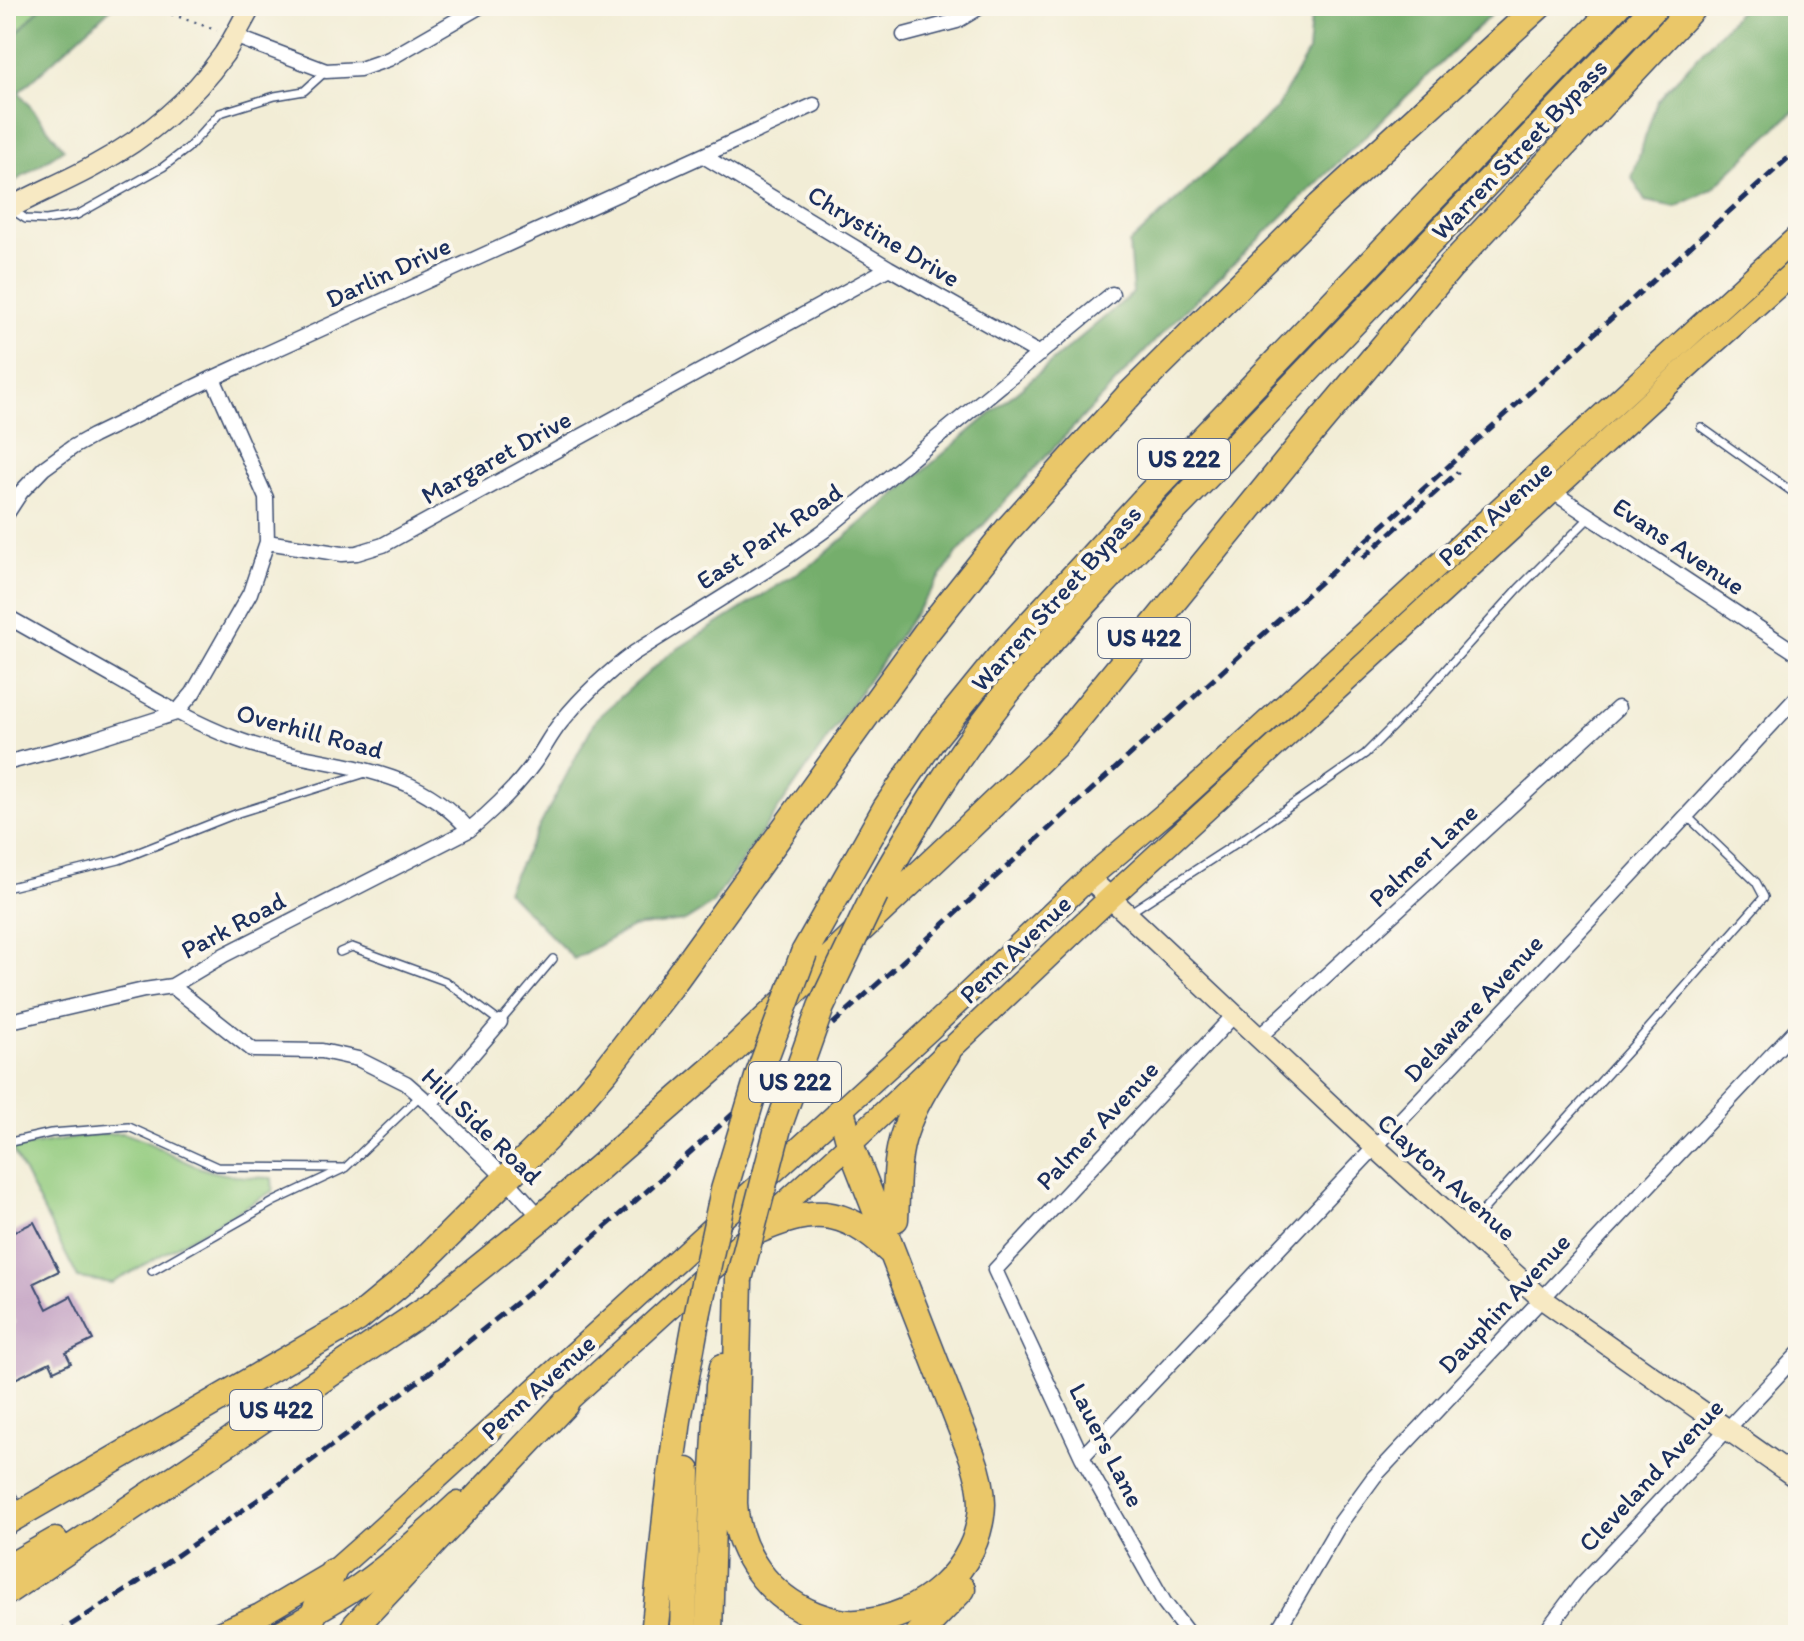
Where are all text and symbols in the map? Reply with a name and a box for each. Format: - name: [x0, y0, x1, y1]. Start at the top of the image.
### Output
- street label: Warren Street Bypass: [1424, 51, 1614, 247]
- street label: Chrystine Drive: [802, 178, 966, 294]
- street label: Darlin Drive: [320, 229, 456, 315]
- street label: Margaret Drive: [415, 403, 577, 511]
- road number: US 222: [1138, 439, 1230, 479]
- street label: Penn Avenue: [1431, 453, 1559, 573]
- street label: East Park Road: [690, 475, 848, 597]
- street label: Evans Avenue: [1607, 490, 1751, 602]
- street label: Warren Street Bypass: [964, 498, 1148, 698]
- road number: US 422: [1098, 618, 1190, 658]
- street label: Overhill Road: [233, 696, 387, 766]
- street label: Palmer Lane: [1362, 796, 1484, 914]
- street label: Park Road: [175, 884, 291, 966]
- street label: Penn Avenue: [952, 888, 1078, 1010]
- street label: Delaware Avenue: [1396, 927, 1550, 1089]
- street label: Palmer Avenue: [1029, 1053, 1165, 1197]
- street label: Hill Side Road: [415, 1060, 550, 1192]
- road number: US 222: [749, 1062, 841, 1102]
- street label: Clayton Avenue: [1371, 1106, 1523, 1248]
- street label: Dauphin Avenue: [1431, 1226, 1577, 1380]
- street label: Penn Avenue: [474, 1327, 602, 1447]
- street label: Lauers Lane: [1062, 1378, 1152, 1512]
- road number: US 422: [230, 1390, 322, 1430]
- street label: Cleveland Avenue: [1572, 1391, 1730, 1559]

